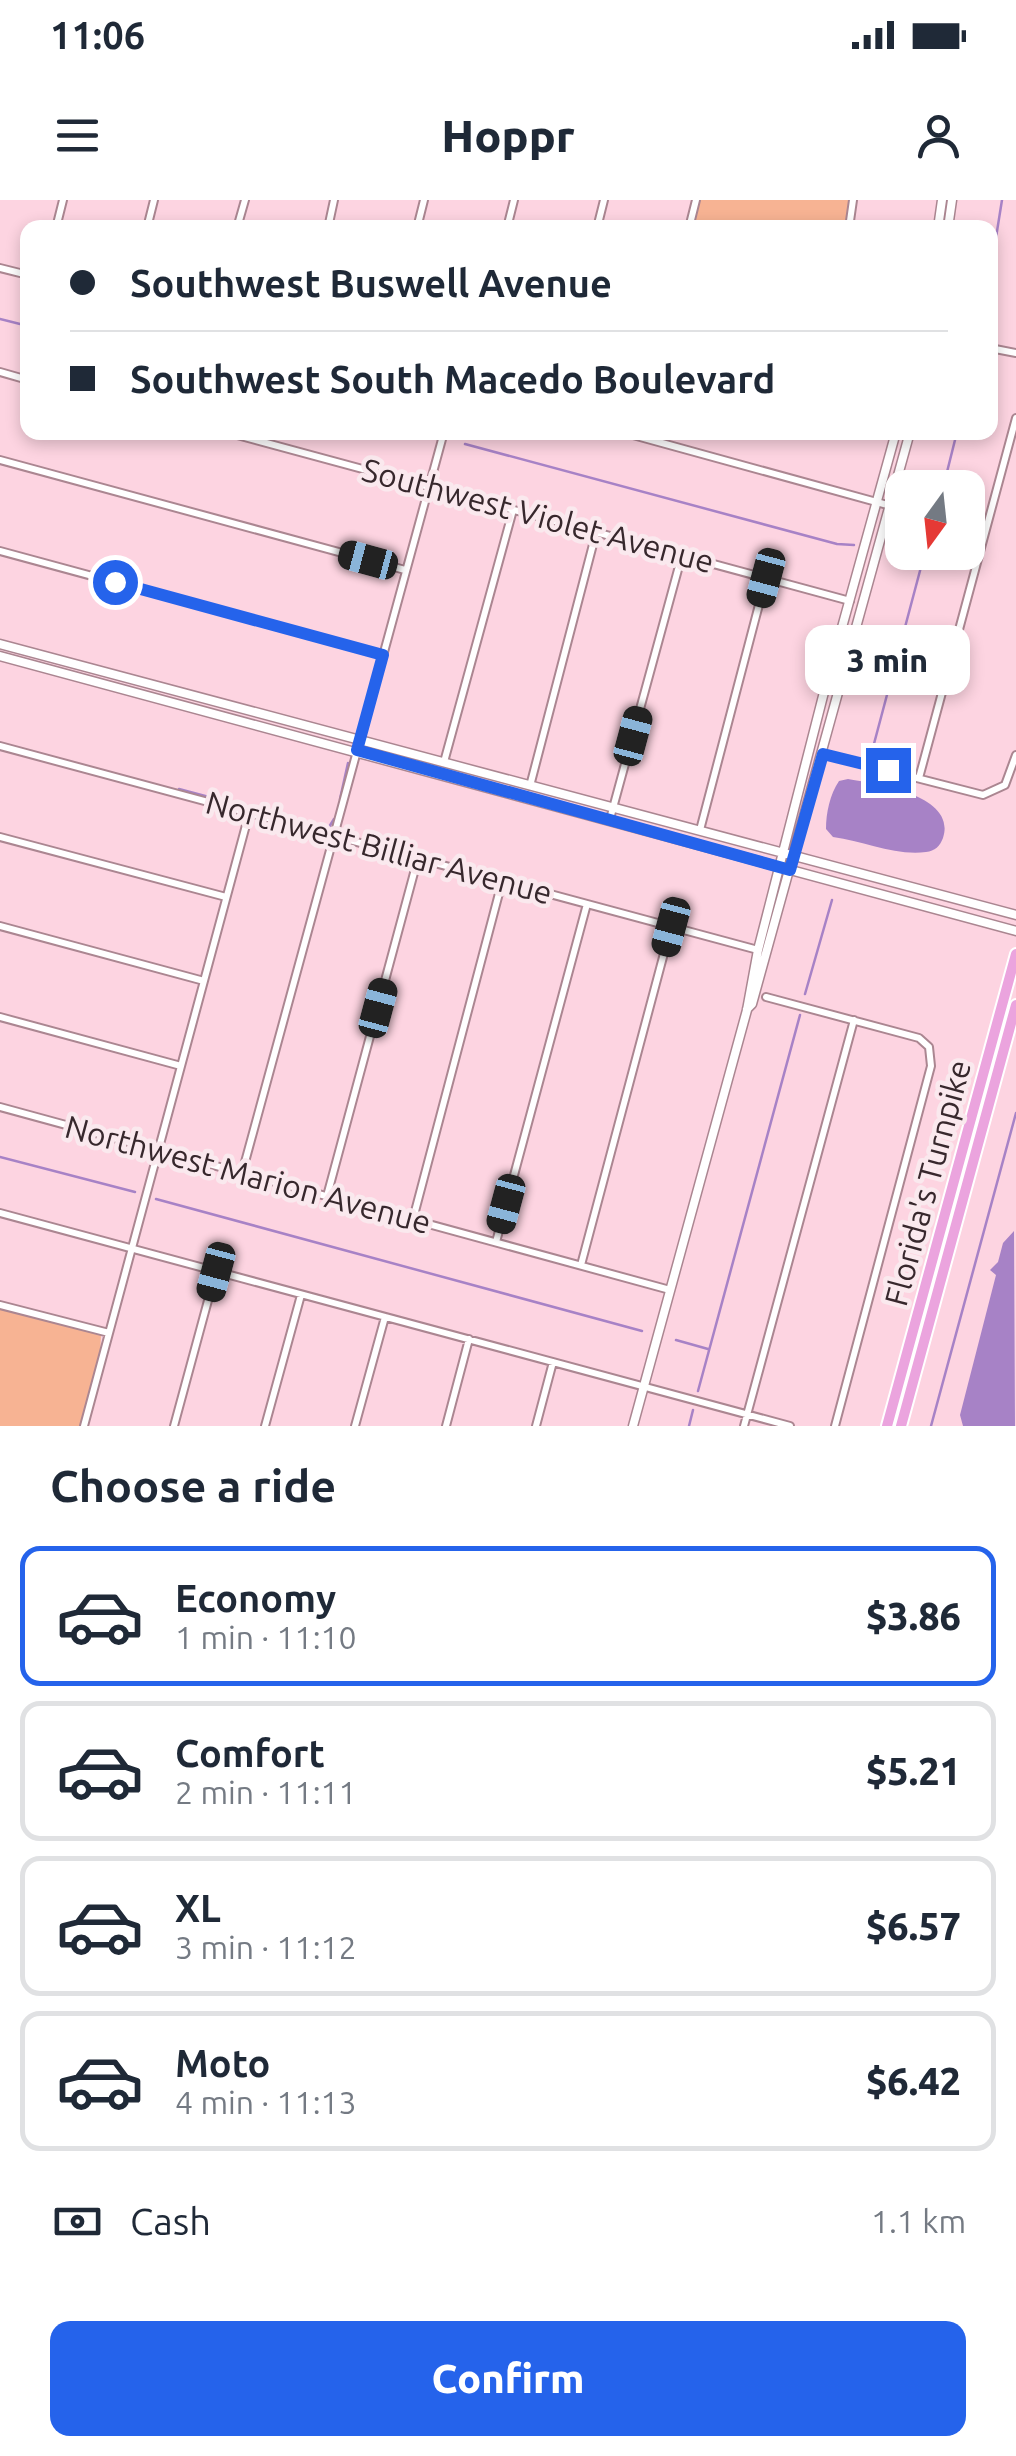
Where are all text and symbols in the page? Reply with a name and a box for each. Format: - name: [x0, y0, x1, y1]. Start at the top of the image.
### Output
- text: 11:06: [50, 14, 145, 56]
- icon: menu: [50, 108, 105, 163]
- icon: person: [911, 108, 966, 163]
- text: Hoppr: [441, 110, 575, 161]
- text: Southwest Buswell Avenue: [130, 262, 612, 304]
- text: Southwest South Macedo Boulevard: [130, 358, 775, 400]
- street label: Southwest Violet Avenue: [359, 451, 718, 579]
- north arrow: [885, 470, 985, 570]
- map controls: [885, 470, 985, 570]
- car: [335, 538, 401, 582]
- car: [744, 545, 788, 611]
- route start: [93, 560, 138, 605]
- callout: 3 min: [806, 625, 970, 695]
- text: 3 min: [847, 642, 928, 678]
- car: [611, 703, 655, 769]
- route end: [866, 748, 911, 793]
- street label: Northwest Billiar Avenue: [202, 783, 556, 911]
- car: [649, 894, 693, 960]
- car: [356, 975, 400, 1041]
- street label: Florida's Turnpike: [877, 1056, 977, 1309]
- street label: Northwest Marion Avenue: [61, 1108, 435, 1240]
- car: [484, 1171, 528, 1237]
- car: [194, 1239, 238, 1305]
- text: Choose a ride: [50, 1460, 336, 1511]
- icon: car: [55, 1571, 145, 1661]
- text: Economy: [175, 1577, 336, 1619]
- text: $3.86: [866, 1595, 961, 1637]
- text: 1 min · 11:10: [175, 1619, 357, 1655]
- icon: car: [55, 1726, 145, 1816]
- text: Comfort: [175, 1732, 325, 1774]
- text: $5.21: [866, 1750, 961, 1792]
- text: 2 min · 11:11: [175, 1774, 357, 1810]
- icon: car: [55, 1881, 145, 1971]
- text: XL: [175, 1887, 221, 1929]
- text: $6.57: [866, 1905, 961, 1947]
- text: 3 min · 11:12: [175, 1929, 357, 1965]
- icon: car: [55, 2036, 145, 2126]
- text: Moto: [175, 2042, 270, 2084]
- text: $6.42: [866, 2060, 961, 2102]
- text: 4 min · 11:13: [175, 2084, 357, 2120]
- icon: cash: [50, 2194, 105, 2249]
- text: Cash: [130, 2200, 211, 2242]
- text: 1.1 km: [871, 2203, 966, 2239]
- button: Confirm: [50, 2321, 966, 2436]

